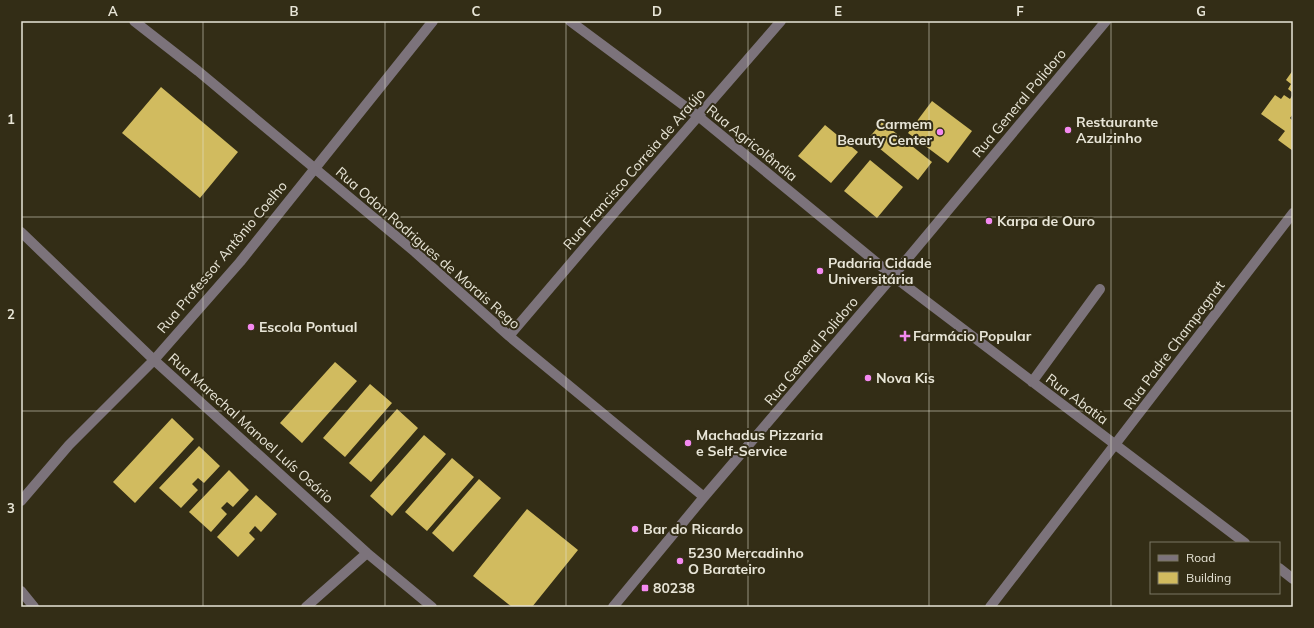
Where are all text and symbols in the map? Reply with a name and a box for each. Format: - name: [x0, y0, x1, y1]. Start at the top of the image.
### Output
- text: A: [108, 3, 118, 19]
- text: B: [290, 3, 299, 19]
- text: C: [472, 3, 481, 19]
- text: D: [652, 3, 662, 19]
- text: E: [834, 3, 842, 19]
- text: F: [1016, 3, 1024, 19]
- text: G: [1196, 3, 1206, 19]
- street label: Rua General Polidoro: [968, 45, 1070, 161]
- street label: Rua Francisco Correia de Araújo: [559, 85, 709, 253]
- street label: Rua Agricolândia: [703, 101, 801, 185]
- text: 1: [7, 111, 15, 127]
- place label: Restaurante Azulzinho: [1076, 113, 1158, 147]
- place label: Carmem Beauty Center: [837, 115, 932, 149]
- marker: Restaurante Azulzinho: [1063, 125, 1073, 135]
- marker: Carmem Beauty Center: [935, 127, 945, 137]
- street label: Rua Odon Rodrigues de Morais Rego: [332, 163, 524, 333]
- street label: Rua Professor Antônio Coelho: [153, 177, 291, 337]
- place label: Karpa de Ouro: [997, 212, 1095, 230]
- marker: Karpa de Ouro: [984, 216, 994, 226]
- place label: Padaria Cidade Universitária: [828, 254, 932, 288]
- marker: Padaria Cidade Universitária: [815, 266, 825, 276]
- street label: Rua Padre Champagnat: [1120, 277, 1228, 413]
- street label: Rua General Polidoro: [760, 293, 862, 409]
- text: 2: [7, 306, 15, 322]
- place label: Escola Pontual: [259, 318, 357, 336]
- marker: Escola Pontual: [246, 322, 256, 332]
- place label: Farmácio Popular: [913, 327, 1032, 345]
- marker: Farmácio Popular: [900, 331, 910, 341]
- street label: Rua Marechal Manoel Luís Osório: [165, 349, 337, 507]
- place label: Nova Kis: [876, 369, 935, 387]
- street label: Rua Abatia: [1042, 370, 1112, 428]
- marker: Nova Kis: [863, 373, 873, 383]
- place label: Machadus Pizzaria e Self-Service: [696, 426, 823, 460]
- marker: Machadus Pizzaria e Self-Service: [683, 438, 693, 448]
- text: 3: [7, 500, 15, 516]
- place label: Bar do Ricardo: [643, 520, 743, 538]
- marker: Bar do Ricardo: [630, 524, 640, 534]
- legend: [1150, 542, 1280, 594]
- place label: 5230 Mercadinho O Barateiro: [688, 544, 804, 578]
- text: Road: [1186, 550, 1215, 565]
- marker: 5230 Mercadinho O Barateiro: [675, 556, 685, 566]
- text: Building: [1186, 570, 1231, 585]
- place label: 80238: [653, 579, 695, 597]
- marker: 80238: [640, 583, 650, 593]

